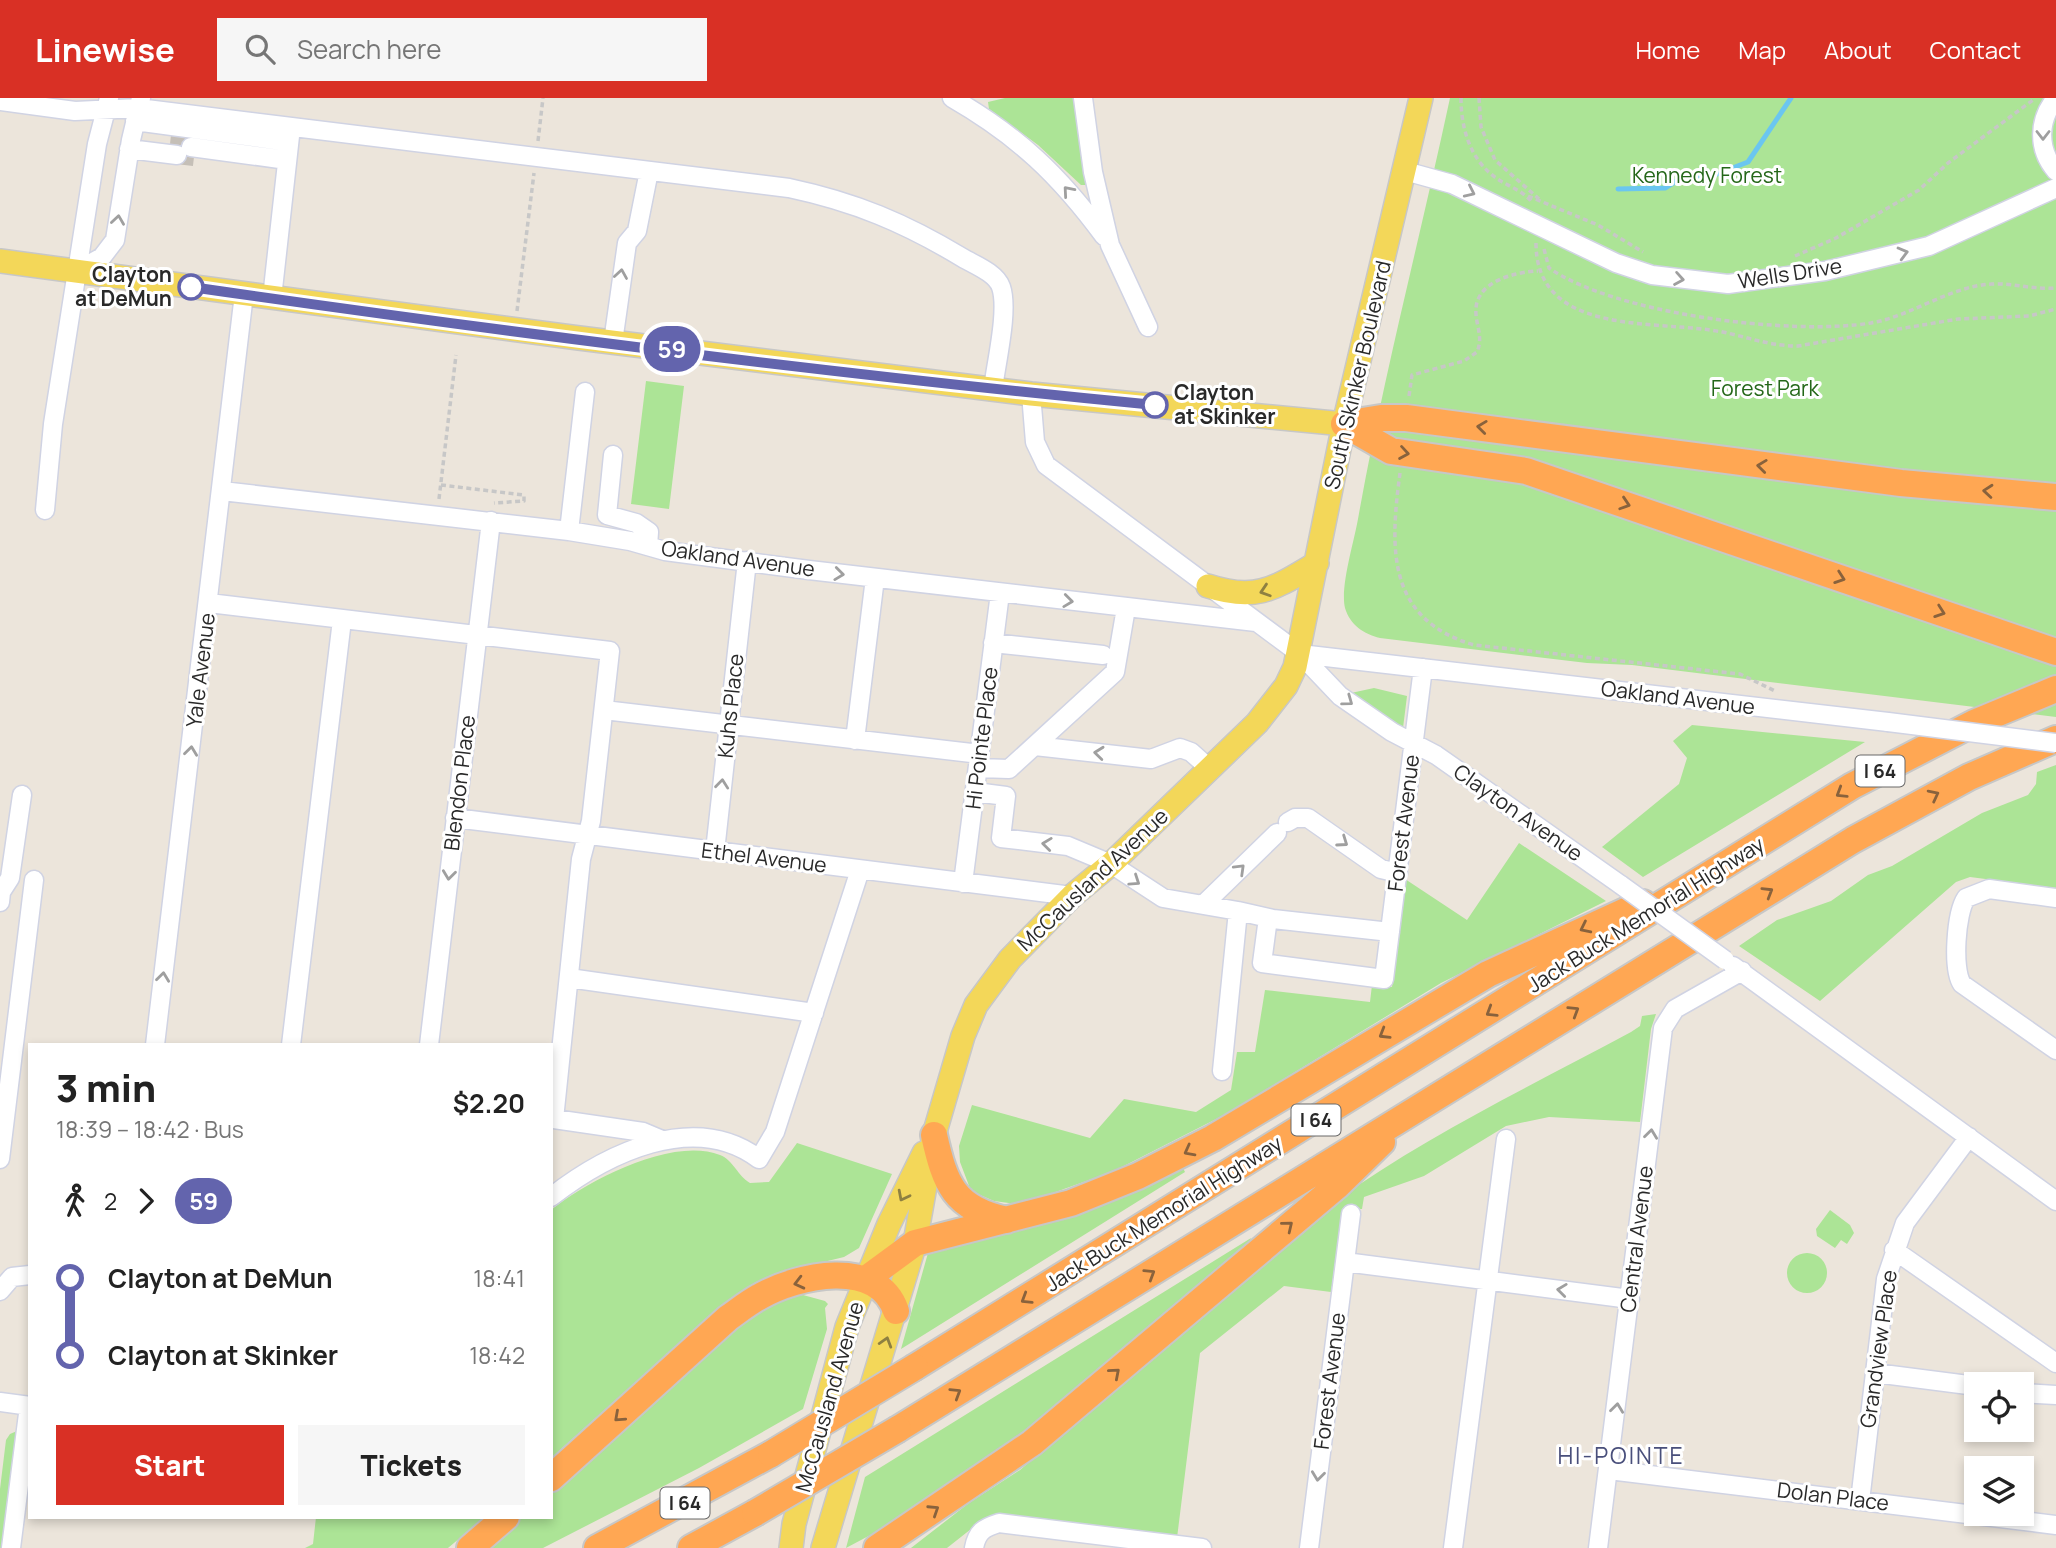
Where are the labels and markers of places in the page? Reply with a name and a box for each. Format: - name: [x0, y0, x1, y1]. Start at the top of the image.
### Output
- place label: Clayton at DeMun: [75, 260, 172, 312]
- marker: Clayton at DeMun: [178, 274, 204, 300]
- place label: Clayton at Skinker: [1174, 378, 1276, 430]
- marker: Clayton at Skinker: [1142, 392, 1168, 418]

